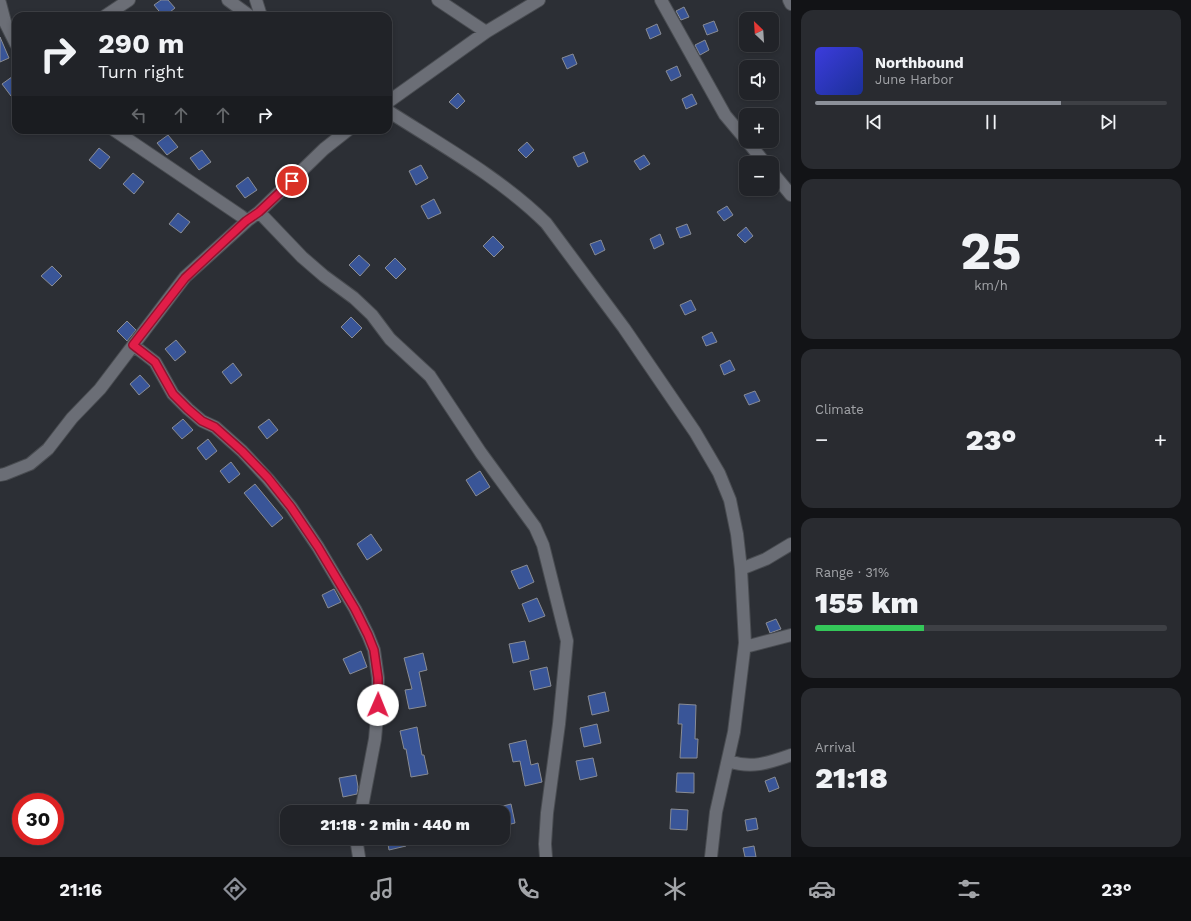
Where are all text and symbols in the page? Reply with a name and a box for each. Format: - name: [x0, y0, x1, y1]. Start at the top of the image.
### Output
- north arrow: [739, 12, 779, 52]
- map controls: [739, 12, 779, 196]
- text: 290 m: [98, 27, 184, 60]
- icon: right: [32, 28, 84, 80]
- text: Northbound: [875, 54, 964, 72]
- button: sound: [739, 60, 779, 100]
- text: Turn right: [98, 61, 184, 82]
- text: June Harbor: [875, 72, 954, 87]
- icon: left: [128, 104, 150, 126]
- icon: ahead: [170, 104, 192, 126]
- icon: ahead: [212, 104, 234, 126]
- icon: right: [254, 104, 276, 126]
- button: +: [739, 108, 779, 148]
- icon: previous: [863, 111, 885, 133]
- icon: pause: [980, 111, 1002, 133]
- icon: next: [1097, 111, 1119, 133]
- button: −: [739, 156, 779, 196]
- pin: [275, 164, 309, 198]
- icon: arrive: [281, 170, 303, 192]
- text: 25: [960, 221, 1022, 282]
- text: km/h: [974, 278, 1008, 293]
- text: Climate: [815, 402, 864, 417]
- text: 23°: [965, 422, 1017, 457]
- text: −: [815, 427, 828, 452]
- text: +: [1154, 427, 1167, 452]
- text: Range · 31%: [815, 565, 889, 580]
- text: 155 km: [815, 585, 919, 620]
- position arrow: [357, 684, 399, 726]
- text: Arrival: [815, 740, 856, 755]
- text: 21:18: [815, 760, 888, 795]
- speed limit sign: 30: [12, 793, 64, 845]
- text: 21:18 · 2 min · 440 m: [320, 816, 470, 834]
- icon: directions: [221, 875, 249, 903]
- icon: music: [368, 875, 396, 903]
- icon: phone: [514, 875, 542, 903]
- icon: climate: [661, 875, 689, 903]
- icon: car: [808, 875, 836, 903]
- icon: filters: [955, 875, 983, 903]
- text: 21:16: [59, 879, 102, 900]
- text: 23°: [1101, 879, 1132, 900]

